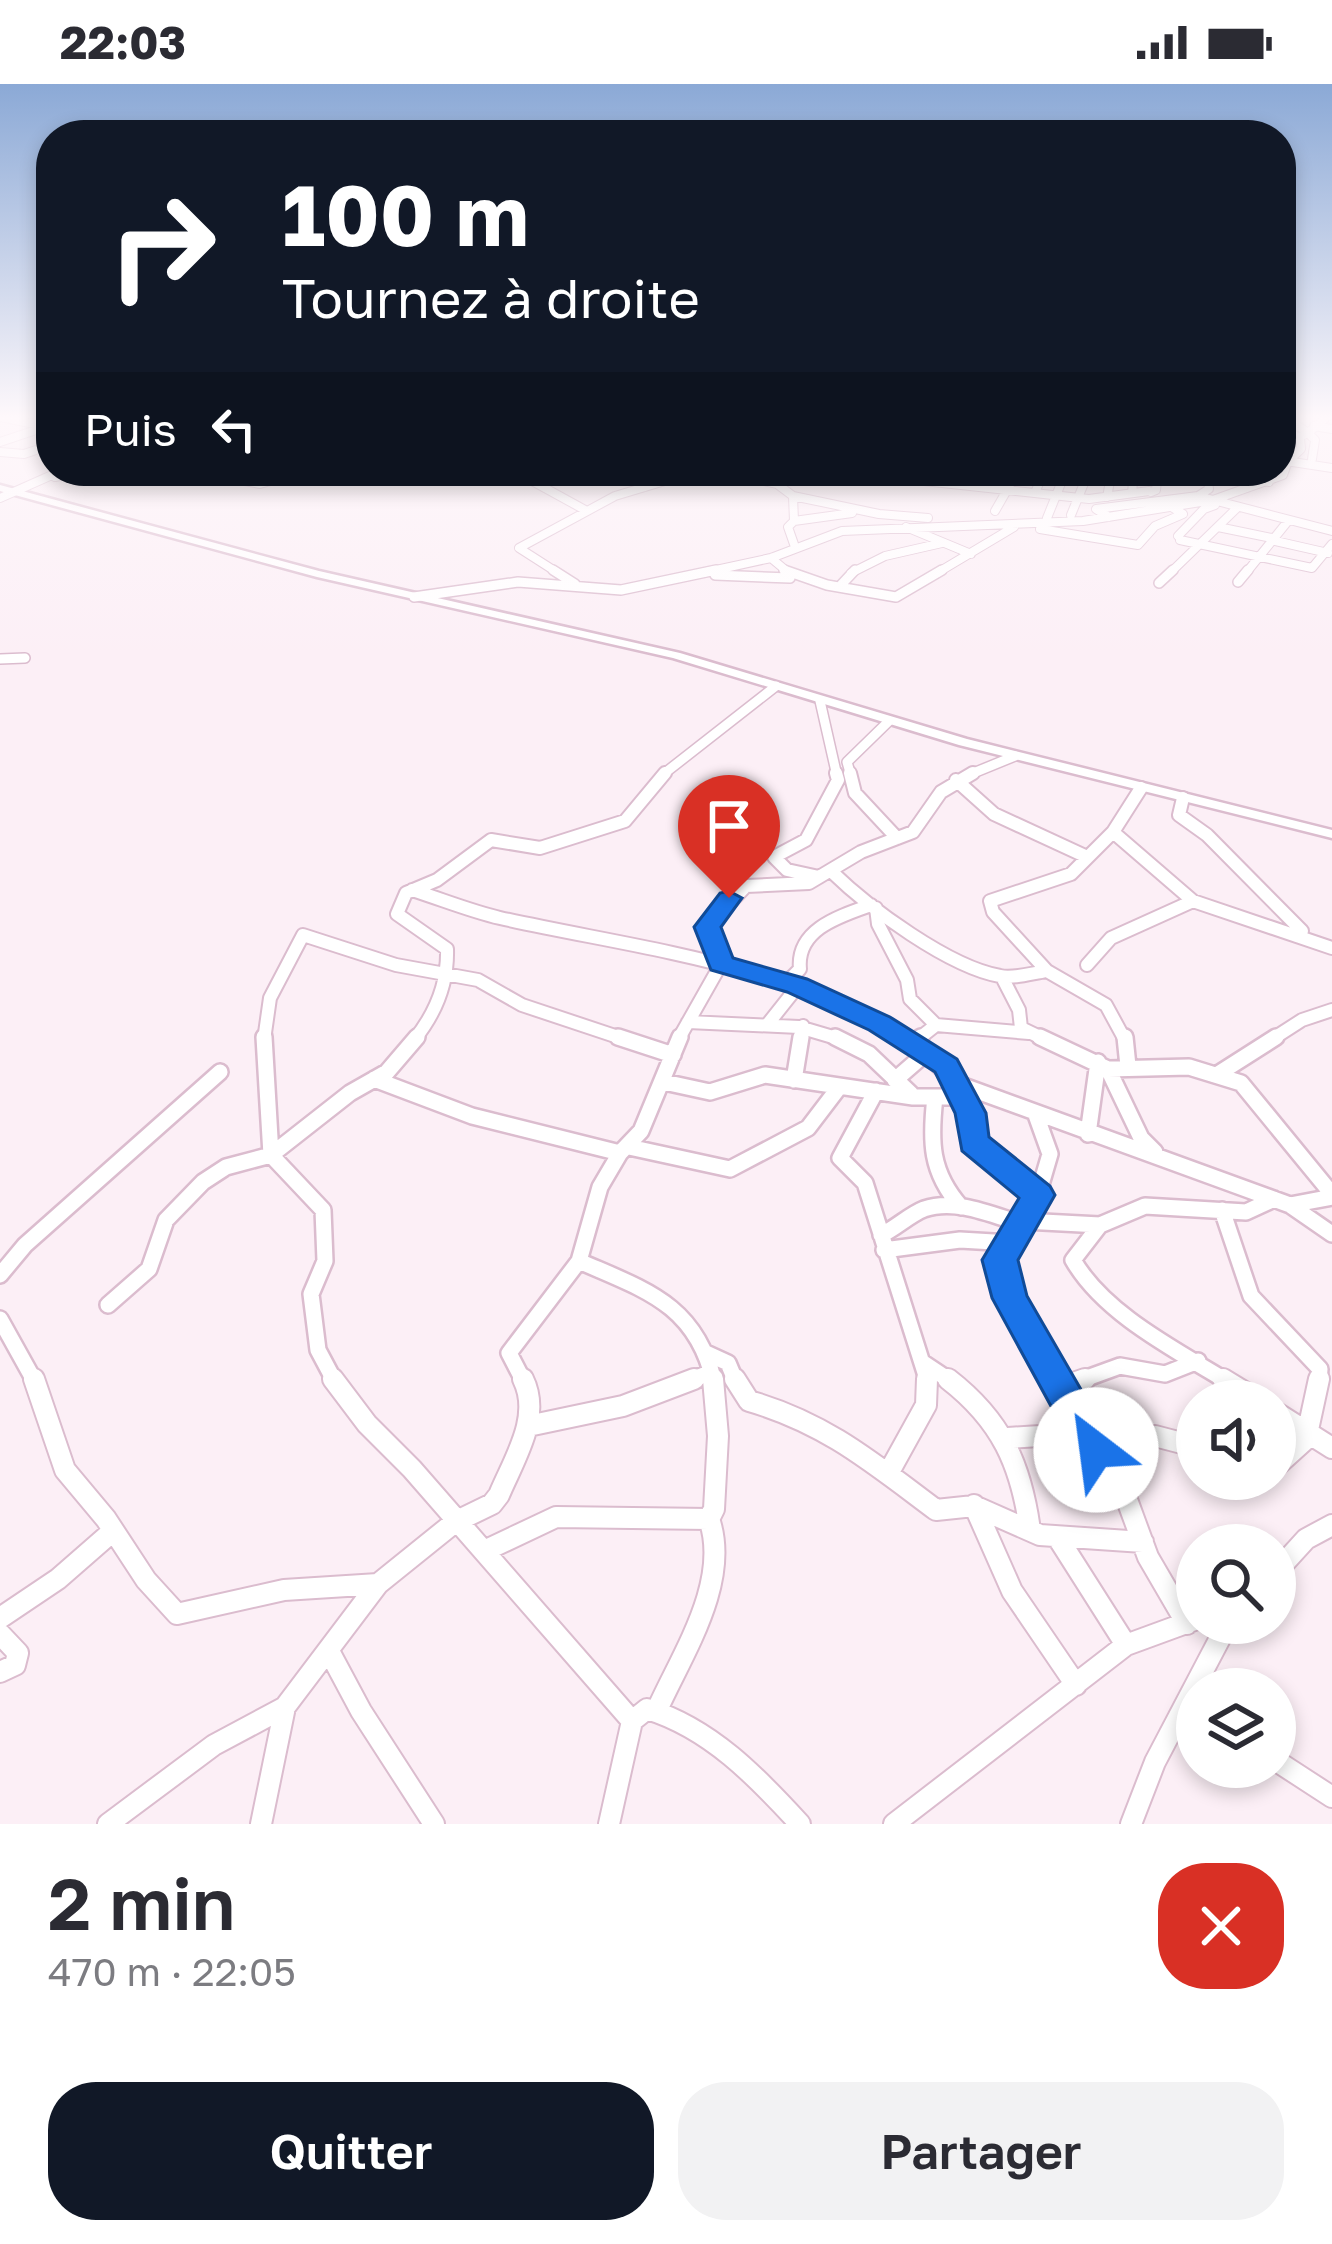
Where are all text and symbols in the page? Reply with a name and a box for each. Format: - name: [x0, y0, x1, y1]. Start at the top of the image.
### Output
- text: 22:03: [60, 15, 186, 69]
- text: 100 m: [282, 164, 529, 264]
- icon: right: [84, 168, 240, 324]
- text: Tournez à droite: [282, 265, 700, 330]
- icon: left: [201, 396, 267, 462]
- text: Puis: [84, 402, 177, 456]
- pin: [678, 775, 780, 898]
- icon: arrive: [696, 793, 762, 859]
- map controls: [1176, 1380, 1296, 1788]
- button: sound: [1176, 1380, 1296, 1500]
- position arrow: [1033, 1387, 1159, 1513]
- button: search: [1176, 1524, 1296, 1644]
- button: layers: [1176, 1668, 1296, 1788]
- text: 2 min: [48, 1859, 235, 1946]
- button: close: [1158, 1863, 1284, 1989]
- text: 470 m · 22:05: [48, 1948, 296, 1995]
- button: Quitter: [48, 2082, 654, 2220]
- button: Partager: [678, 2082, 1284, 2220]

